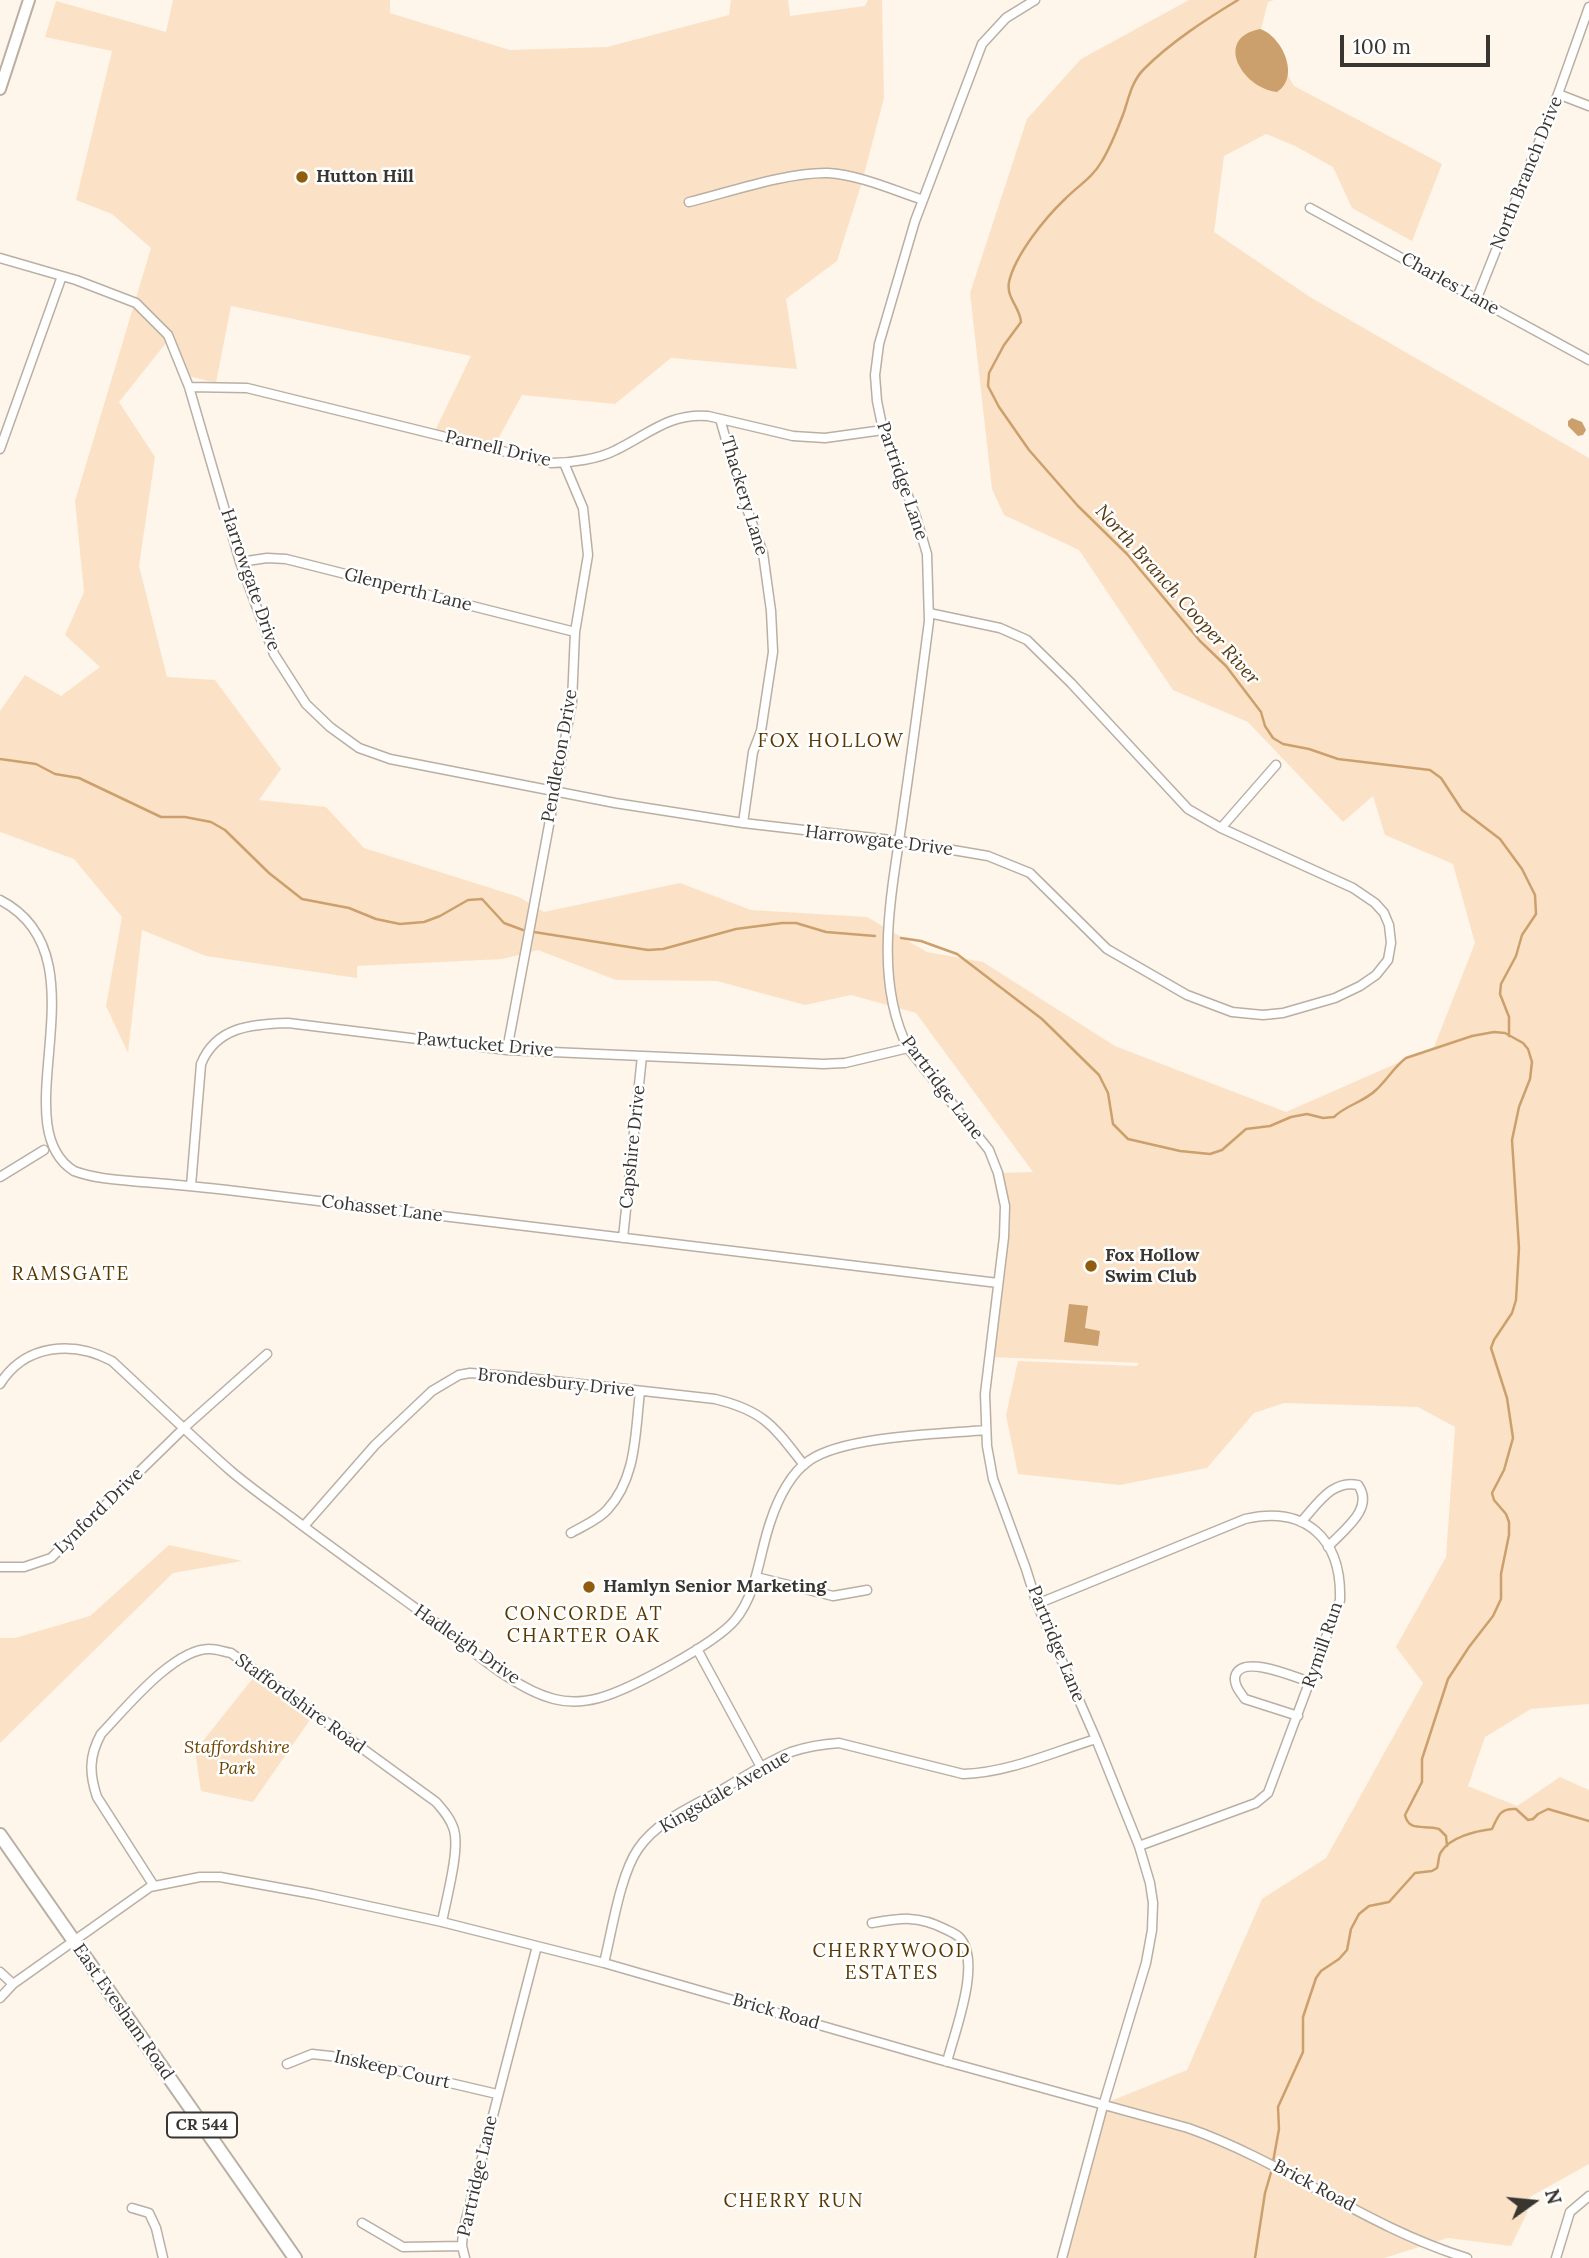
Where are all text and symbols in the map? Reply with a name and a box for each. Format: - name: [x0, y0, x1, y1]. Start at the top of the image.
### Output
- scale bar: [1344, 21, 1494, 65]
- text: 100 m: [1353, 33, 1411, 60]
- street label: North Branch Drive: [1486, 93, 1568, 253]
- place label: Hutton Hill: [316, 166, 414, 188]
- marker: Hutton Hill: [294, 169, 310, 185]
- street label: Charles Lane: [1397, 248, 1503, 320]
- street label: Partridge Lane: [872, 419, 932, 543]
- street label: Parnell Drive: [443, 426, 553, 472]
- street label: Thackery Lane: [716, 434, 772, 558]
- water label: North Branch Cooper River: [1090, 500, 1264, 690]
- street label: Harrowgate Drive: [216, 506, 284, 654]
- street label: Glenperth Lane: [342, 564, 474, 616]
- street label: Pendleton Drive: [538, 688, 582, 824]
- district label: FOX HOLLOW: [759, 731, 903, 753]
- street label: Harrowgate Drive: [804, 821, 954, 861]
- street label: Pawtucket Drive: [416, 1028, 554, 1062]
- street label: Partridge Lane: [896, 1032, 988, 1144]
- street label: Capshire Drive: [616, 1084, 650, 1210]
- street label: Cohasset Lane: [320, 1191, 444, 1227]
- place label: Fox Hollow Swim Club: [1105, 1245, 1199, 1288]
- marker: Fox Hollow Swim Club: [1083, 1258, 1099, 1274]
- district label: RAMSGATE: [13, 1264, 129, 1286]
- street label: Brondesbury Drive: [476, 1364, 636, 1402]
- street label: Lynford Drive: [50, 1463, 148, 1559]
- place label: Hamlyn Senior Marketing: [603, 1576, 826, 1598]
- marker: Hamlyn Senior Marketing: [581, 1579, 597, 1595]
- street label: Partridge Lane: [1023, 1583, 1089, 1705]
- street label: Rymill Run: [1298, 1599, 1348, 1691]
- street label: Hadleigh Drive: [410, 1600, 524, 1690]
- district label: CONCORDE AT CHARTER OAK: [506, 1604, 662, 1648]
- street label: Staffordshire Road: [231, 1650, 369, 1758]
- park label: Staffordshire Park: [184, 1737, 290, 1780]
- street label: Kingsdale Avenue: [656, 1746, 794, 1838]
- street label: East Evesham Road: [68, 1940, 178, 2084]
- district label: CHERRYWOOD ESTATES: [814, 1941, 970, 1985]
- street label: Brick Road: [730, 1989, 822, 2035]
- street label: Inskeep Court: [332, 2046, 452, 2094]
- road number: CR 544: [167, 2112, 237, 2138]
- street label: Partridge Lane: [454, 2113, 502, 2239]
- street label: Brick Road: [1269, 2155, 1359, 2217]
- north arrow: [1498, 2167, 1568, 2237]
- text: N: [1540, 2186, 1567, 2207]
- district label: CHERRY RUN: [725, 2191, 863, 2213]

